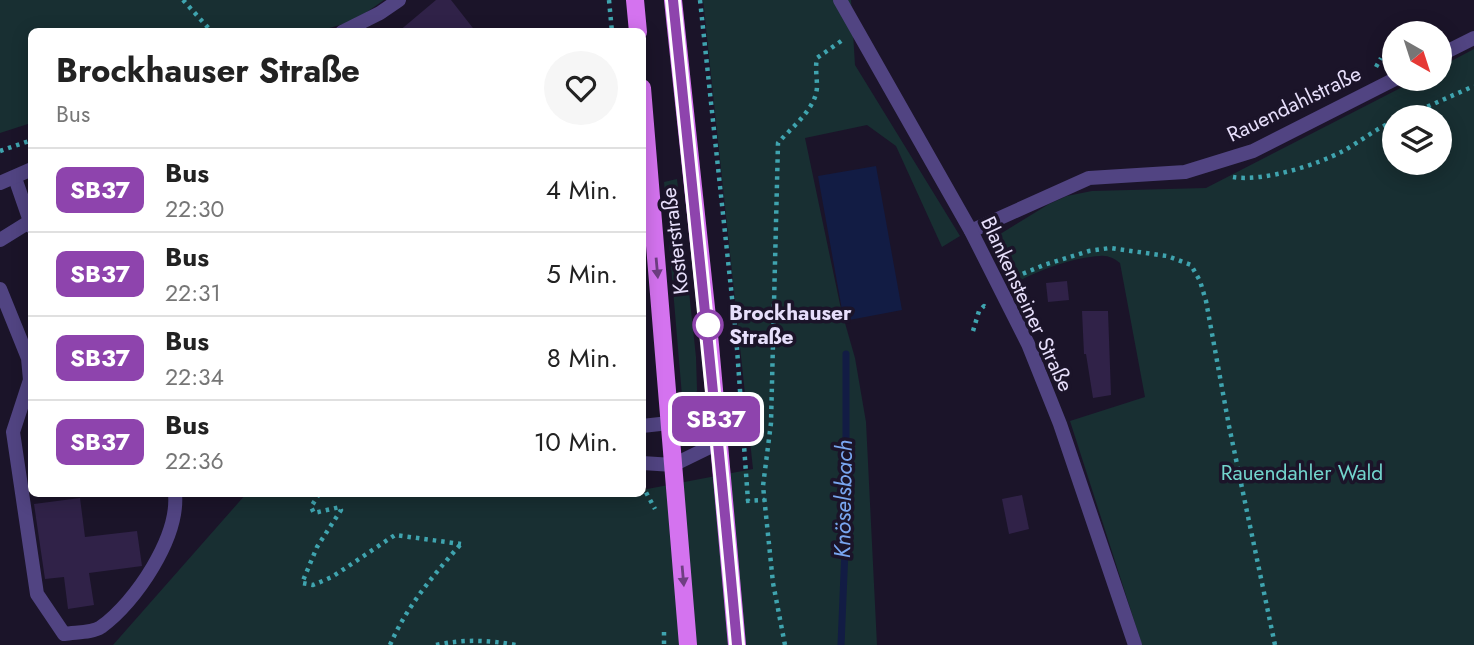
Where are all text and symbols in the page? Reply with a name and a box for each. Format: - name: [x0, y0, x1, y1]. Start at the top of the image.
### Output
- north arrow: [1382, 21, 1452, 91]
- map controls: [1382, 21, 1452, 175]
- text: Brockhauser Straße: [56, 47, 360, 94]
- button: heart: [544, 51, 618, 125]
- street label: Rauendahlstraße: [1222, 58, 1366, 150]
- text: Bus: [56, 97, 90, 131]
- button: layers: [1382, 105, 1452, 175]
- text: Bus: [165, 154, 209, 192]
- text: 4 Min.: [546, 171, 618, 209]
- text: SB37: [70, 172, 130, 207]
- street label: Kosterstraße: [654, 186, 696, 296]
- text: 22:30: [165, 192, 224, 226]
- street label: Blankensteiner Straße: [973, 212, 1081, 397]
- text: Bus: [165, 238, 209, 276]
- text: 5 Min.: [546, 255, 618, 293]
- text: SB37: [70, 256, 130, 291]
- one-way arrow: [652, 257, 663, 279]
- text: 22:31: [165, 276, 221, 310]
- place label: Brockhauser Straße: [729, 298, 852, 352]
- marker: Brockhauser Straße: [693, 310, 723, 340]
- text: Bus: [165, 322, 209, 360]
- text: 8 Min.: [547, 339, 618, 377]
- text: SB37: [70, 340, 130, 375]
- text: 22:34: [165, 360, 224, 394]
- line badge: SB37: [667, 396, 765, 442]
- text: SB37: [686, 401, 746, 436]
- text: Bus: [165, 406, 209, 444]
- text: 10 Min.: [534, 423, 618, 461]
- text: SB37: [70, 424, 130, 459]
- water label: Knöselsbach: [825, 439, 861, 559]
- text: 22:36: [165, 444, 224, 478]
- park label: Rauendahler Wald: [1221, 458, 1383, 488]
- one-way arrow: [677, 565, 688, 587]

